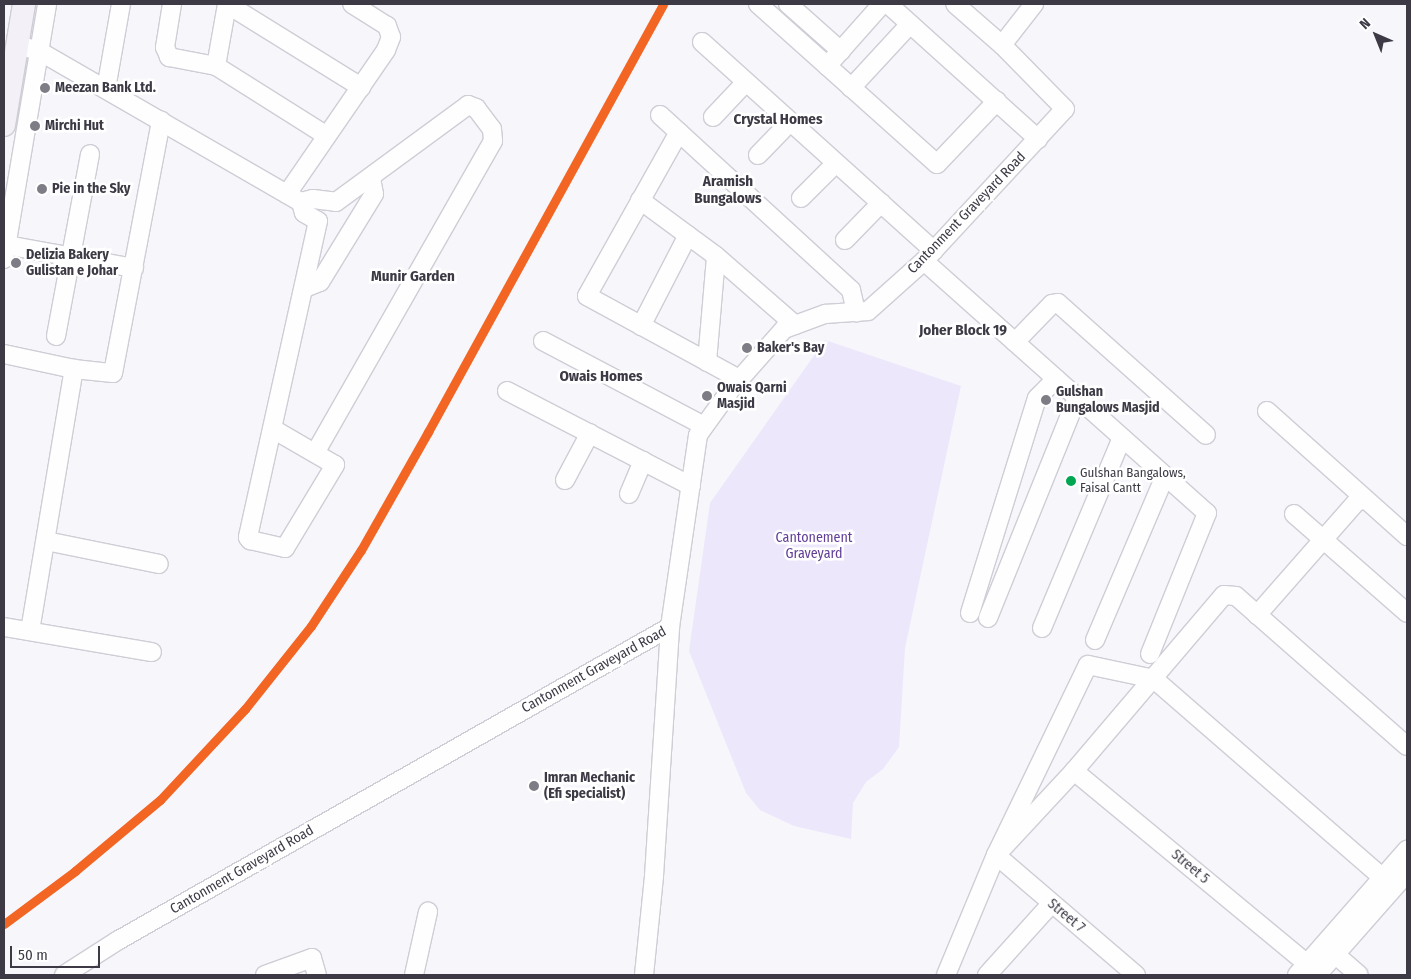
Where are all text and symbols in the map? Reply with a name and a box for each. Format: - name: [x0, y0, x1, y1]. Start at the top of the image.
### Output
- north arrow: [1351, 10, 1401, 60]
- text: N: [1356, 15, 1374, 33]
- place label: Meezan Bank Ltd.: [55, 80, 156, 96]
- marker: Meezan Bank Ltd.: [39, 82, 51, 94]
- district label: Crystal Homes: [733, 111, 823, 129]
- place label: Mirchi Hut: [45, 118, 104, 134]
- marker: Mirchi Hut: [29, 120, 41, 132]
- street label: Cantonment Graveyard Road: [904, 149, 1030, 277]
- district label: Aramish Bungalows: [694, 172, 762, 207]
- place label: Pie in the Sky: [52, 181, 130, 197]
- marker: Pie in the Sky: [36, 183, 48, 195]
- place label: Delizia Bakery Gulistan e Johar: [26, 247, 118, 280]
- marker: Delizia Bakery Gulistan e Johar: [10, 257, 22, 269]
- district label: Munir Garden: [371, 268, 455, 286]
- district label: Joher Block 19: [919, 322, 1007, 340]
- place label: Baker's Bay: [757, 340, 824, 356]
- marker: Baker's Bay: [741, 342, 753, 354]
- district label: Owais Homes: [559, 368, 643, 386]
- place label: Owais Qarni Masjid: [717, 380, 787, 412]
- place label: Gulshan Bungalows Masjid: [1056, 384, 1160, 417]
- marker: Owais Qarni Masjid: [701, 390, 713, 402]
- marker: Gulshan Bungalows Masjid: [1040, 394, 1052, 406]
- place label: Gulshan Bangalows, Faisal Cantt: [1080, 466, 1186, 497]
- marker: Gulshan Bangalows, Faisal Cantt: [1066, 476, 1076, 486]
- park label: Cantonement Graveyard: [776, 530, 852, 562]
- street label: Cantonment Graveyard Road: [519, 623, 669, 717]
- place label: Imran Mechanic (Efi specialist): [544, 770, 635, 802]
- marker: Imran Mechanic (Efi specialist): [528, 780, 540, 792]
- street label: Cantonment Graveyard Road: [167, 822, 317, 918]
- street label: Street 5: [1168, 846, 1212, 888]
- street label: Street 7: [1044, 896, 1088, 936]
- scale bar: [12, 936, 102, 968]
- text: 50 m: [18, 946, 48, 964]

